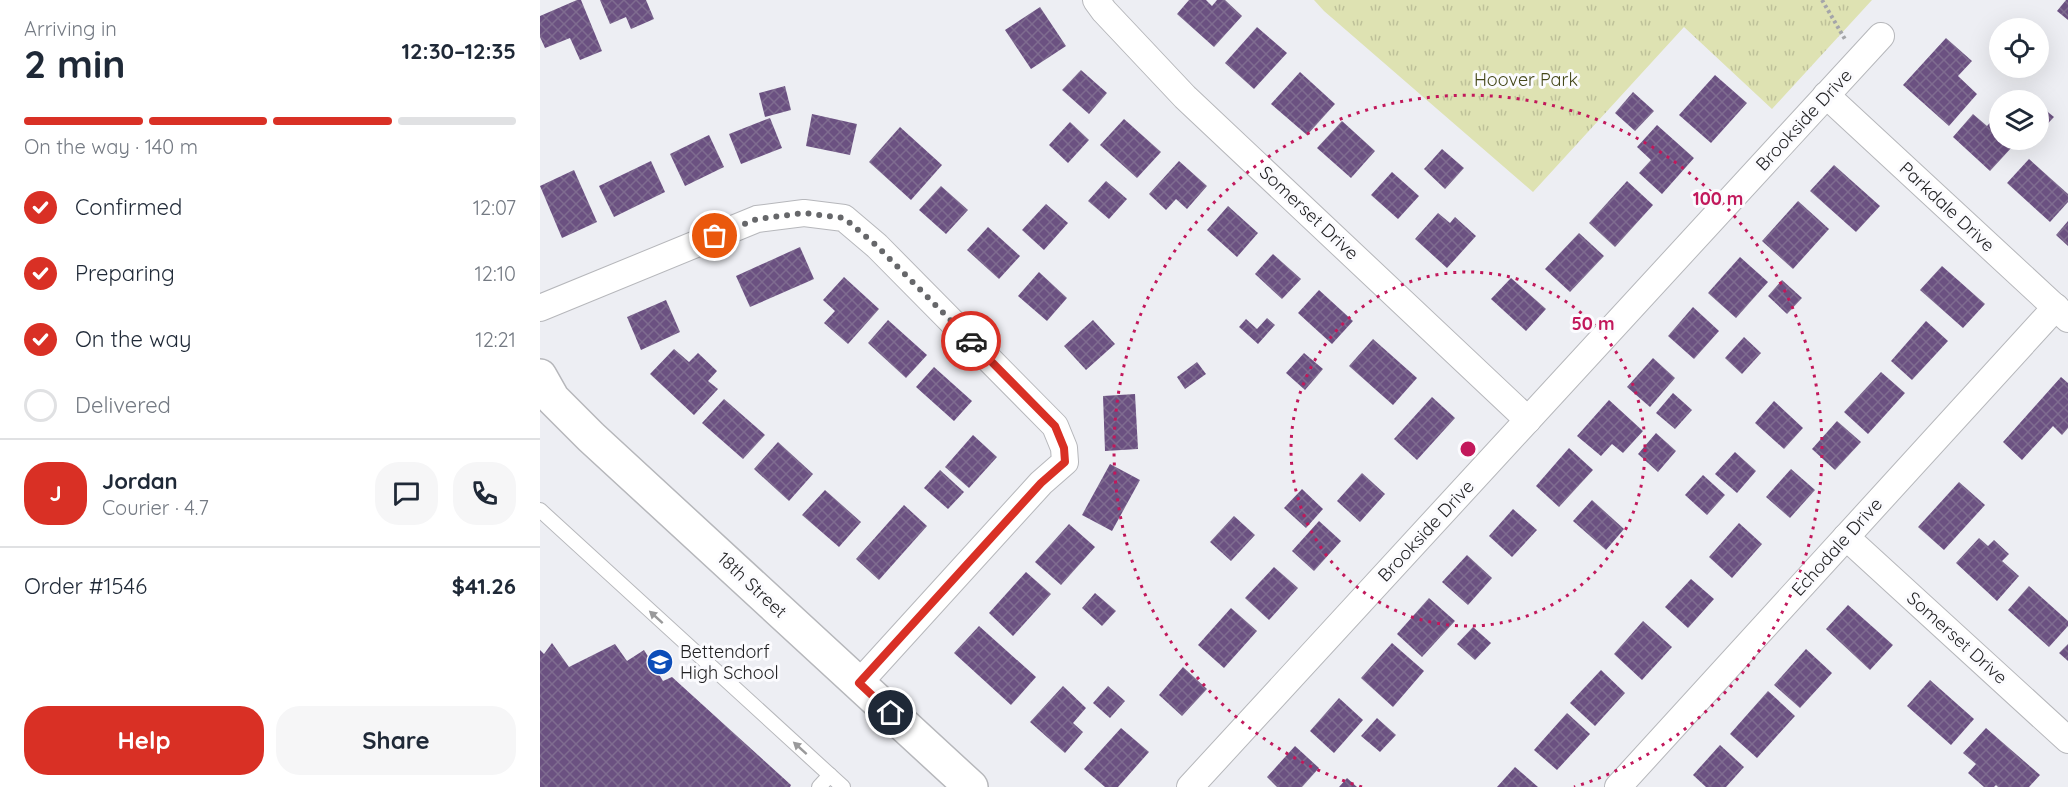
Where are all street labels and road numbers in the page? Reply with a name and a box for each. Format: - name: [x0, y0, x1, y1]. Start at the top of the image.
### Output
- street label: Brookside Drive: [1750, 64, 1857, 175]
- street label: Parkdale Drive: [1895, 157, 2000, 257]
- street label: Somerset Drive: [1255, 161, 1364, 265]
- street label: Brookside Drive: [1372, 475, 1479, 586]
- street label: Echodale Drive: [1786, 493, 1887, 601]
- street label: 18th Street: [713, 547, 792, 623]
- street label: Somerset Drive: [1902, 586, 2012, 689]

